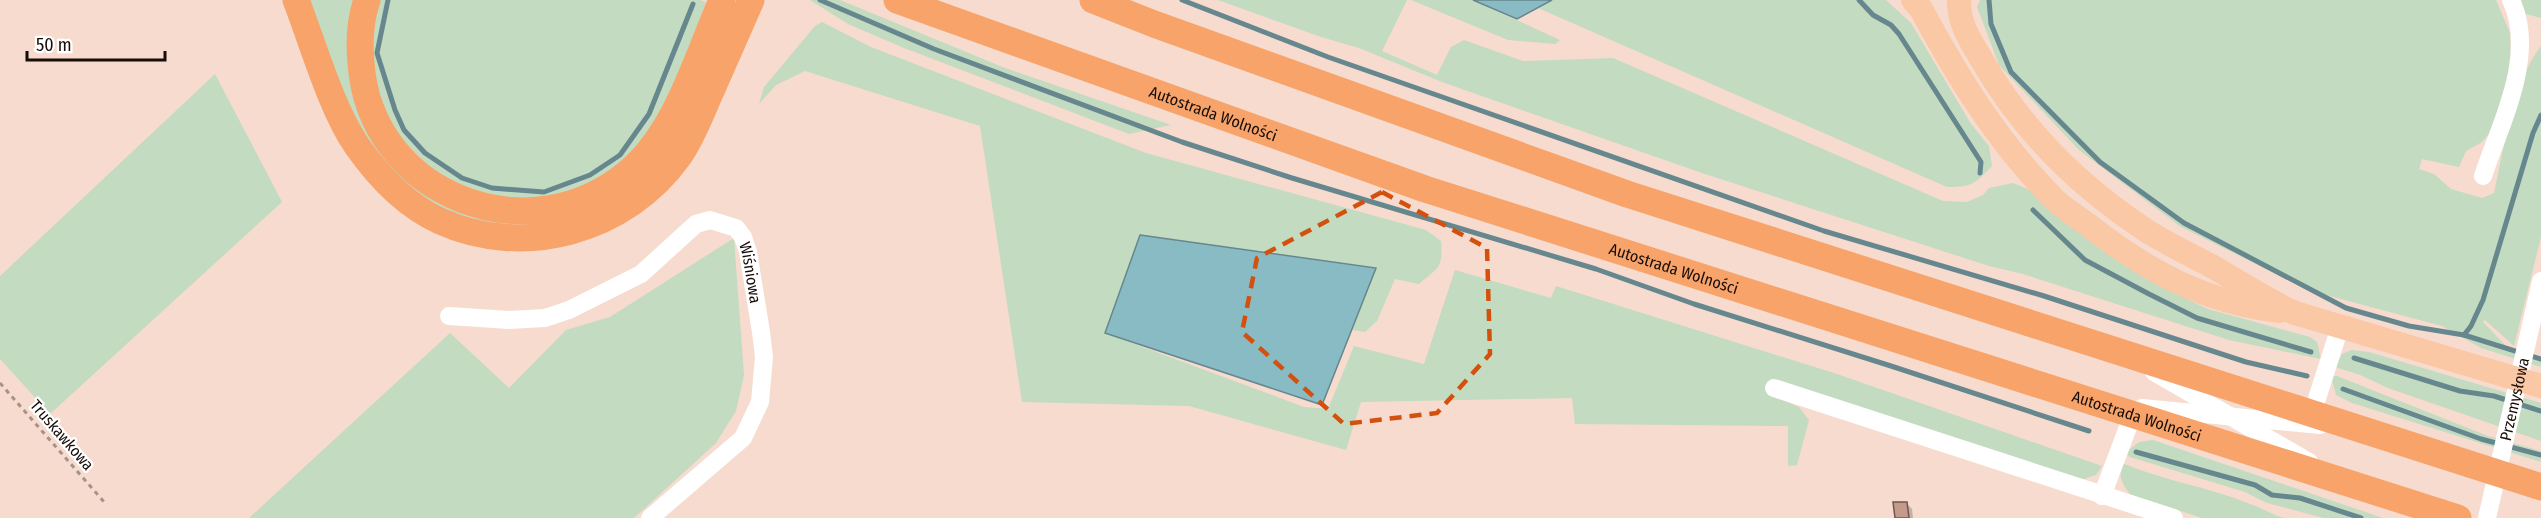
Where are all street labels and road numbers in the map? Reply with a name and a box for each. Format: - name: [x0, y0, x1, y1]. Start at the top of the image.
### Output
- street label: Autostrada Wolności: [1147, 82, 1280, 145]
- street label: Wiśniowa: [736, 239, 766, 305]
- street label: Autostrada Wolności: [1607, 239, 1741, 298]
- street label: Przemysłowa: [2495, 356, 2533, 442]
- street label: Autostrada Wolności: [2070, 386, 2204, 445]
- street label: Truskawkowa: [26, 396, 98, 474]

